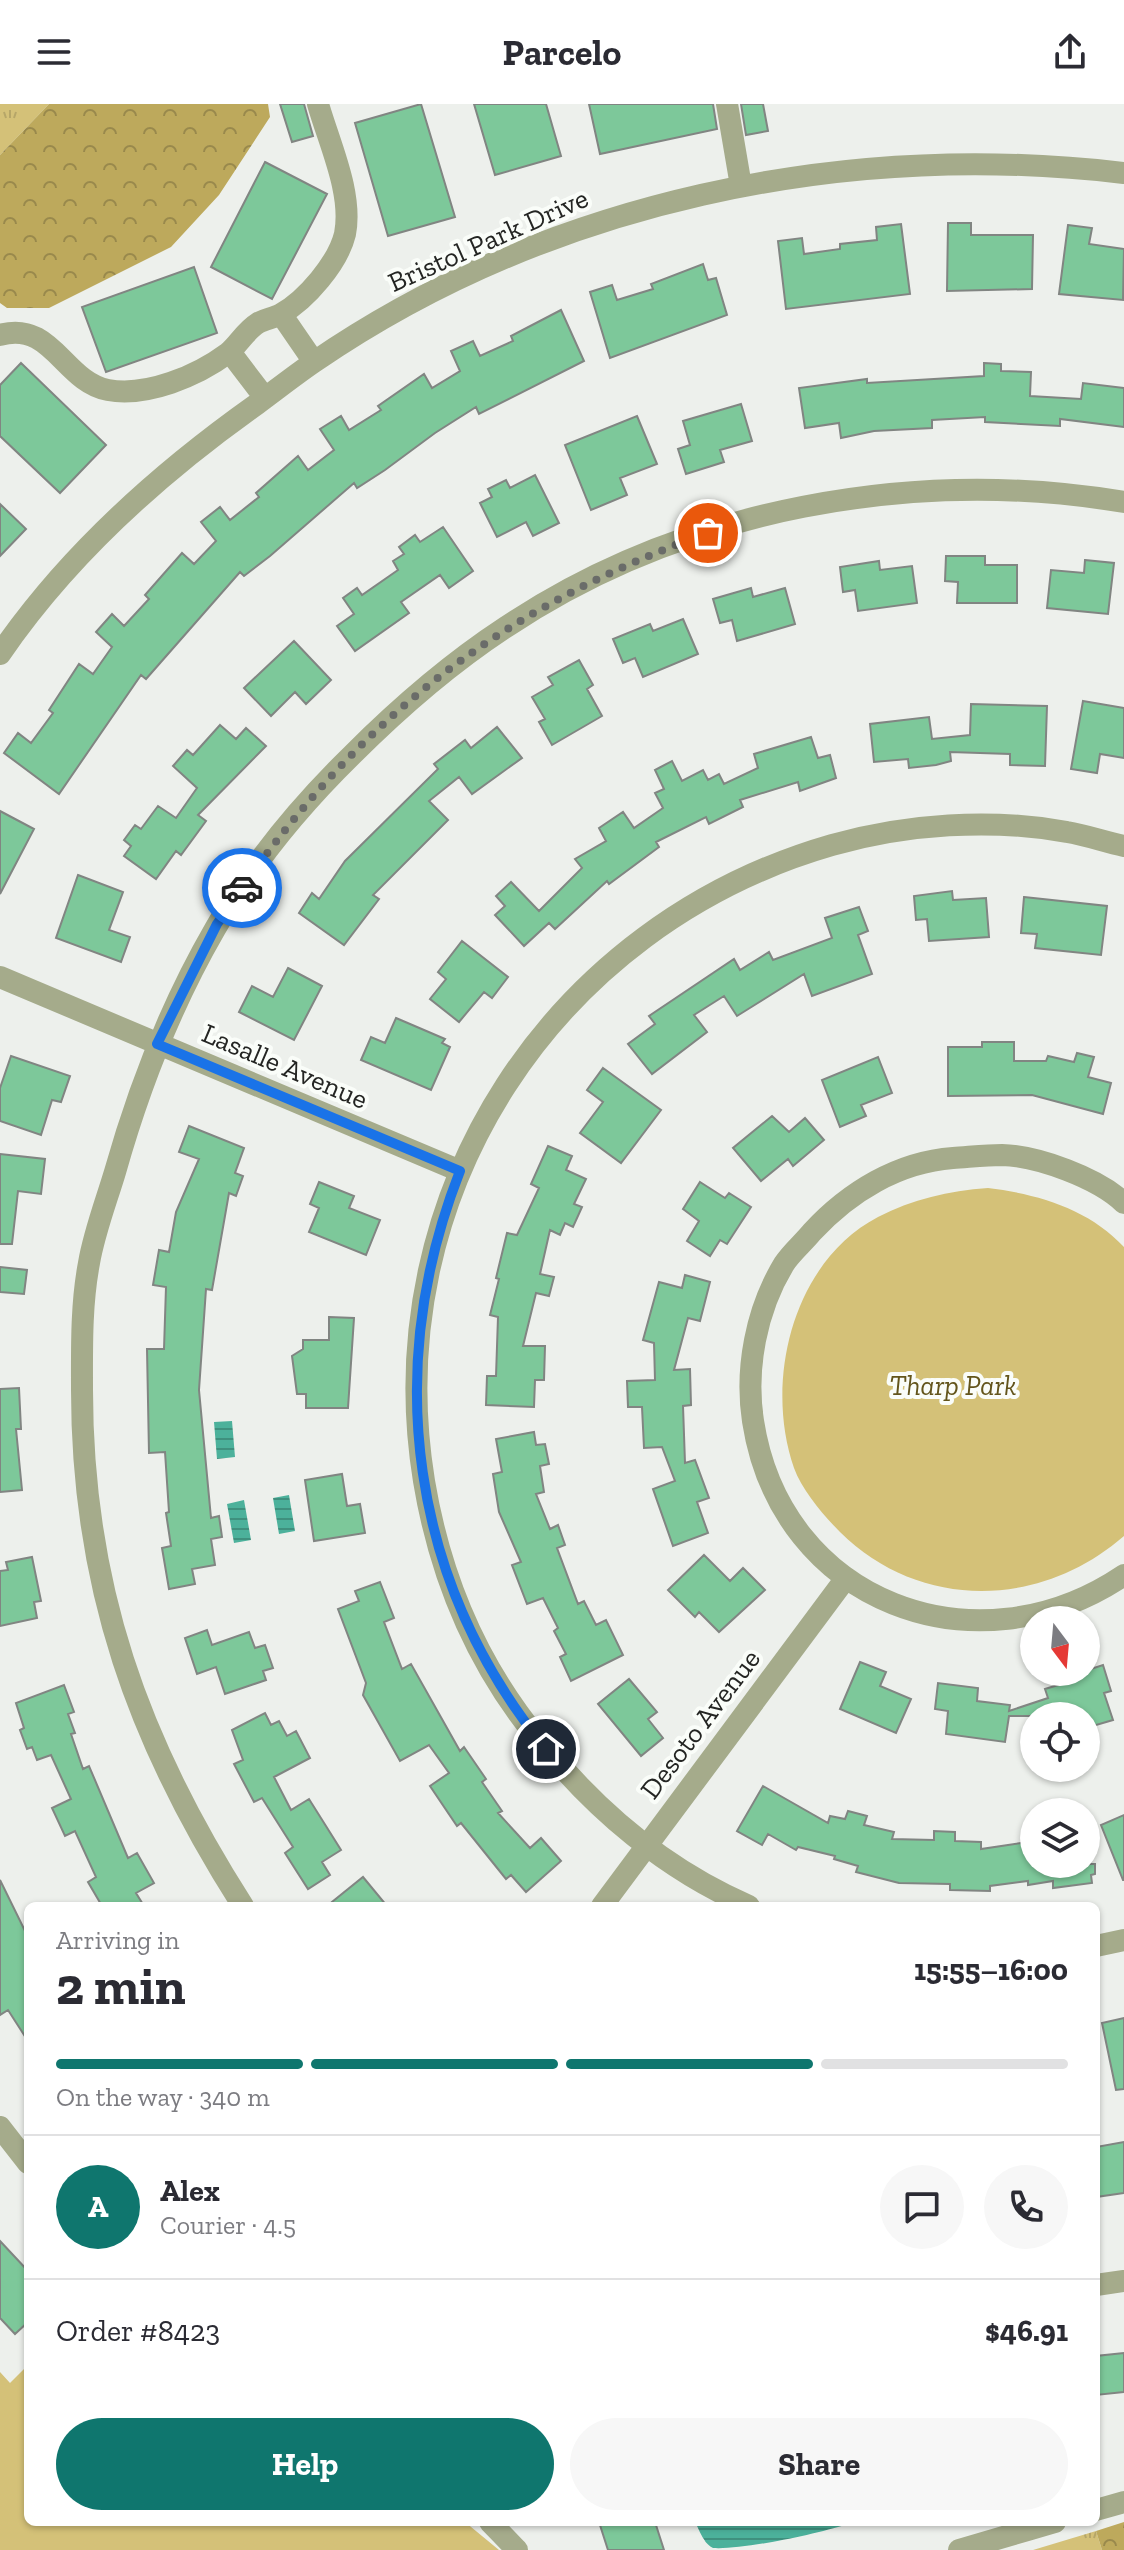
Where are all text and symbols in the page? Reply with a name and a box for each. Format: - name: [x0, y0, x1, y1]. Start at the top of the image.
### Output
- icon: menu: [32, 30, 76, 74]
- icon: share: [1048, 30, 1092, 74]
- text: Parcelo: [503, 31, 621, 74]
- street label: Bristol Park Drive: [383, 181, 593, 299]
- pin: [674, 499, 742, 567]
- icon: bag: [686, 511, 730, 555]
- courier: [202, 848, 282, 928]
- icon: car: [220, 866, 264, 910]
- street label: Lasalle Avenue: [197, 1016, 373, 1116]
- park label: Tharp Park: [889, 1369, 1017, 1402]
- north arrow: [1020, 1606, 1100, 1686]
- map controls: [1020, 1606, 1100, 1878]
- street label: Desoto Avenue: [633, 1643, 767, 1805]
- button: locate: [1020, 1702, 1100, 1782]
- pin: [512, 1715, 580, 1783]
- icon: home: [524, 1727, 568, 1771]
- button: layers: [1020, 1798, 1100, 1878]
- text: Arriving in: [56, 1924, 179, 1956]
- text: 15:55–16:00: [914, 1952, 1068, 1988]
- text: 2 min: [56, 1955, 186, 2017]
- text: On the way · 340 m: [56, 2081, 270, 2113]
- button: chat: [880, 2165, 964, 2249]
- button: phone: [984, 2165, 1068, 2249]
- text: Alex: [160, 2173, 220, 2209]
- text: A: [88, 2189, 108, 2225]
- text: Courier · 4.5: [160, 2209, 296, 2241]
- text: Order #8423: [56, 2313, 220, 2349]
- text: $46.91: [985, 2313, 1068, 2349]
- button: Help: [56, 2418, 554, 2510]
- button: Share: [570, 2418, 1068, 2510]

